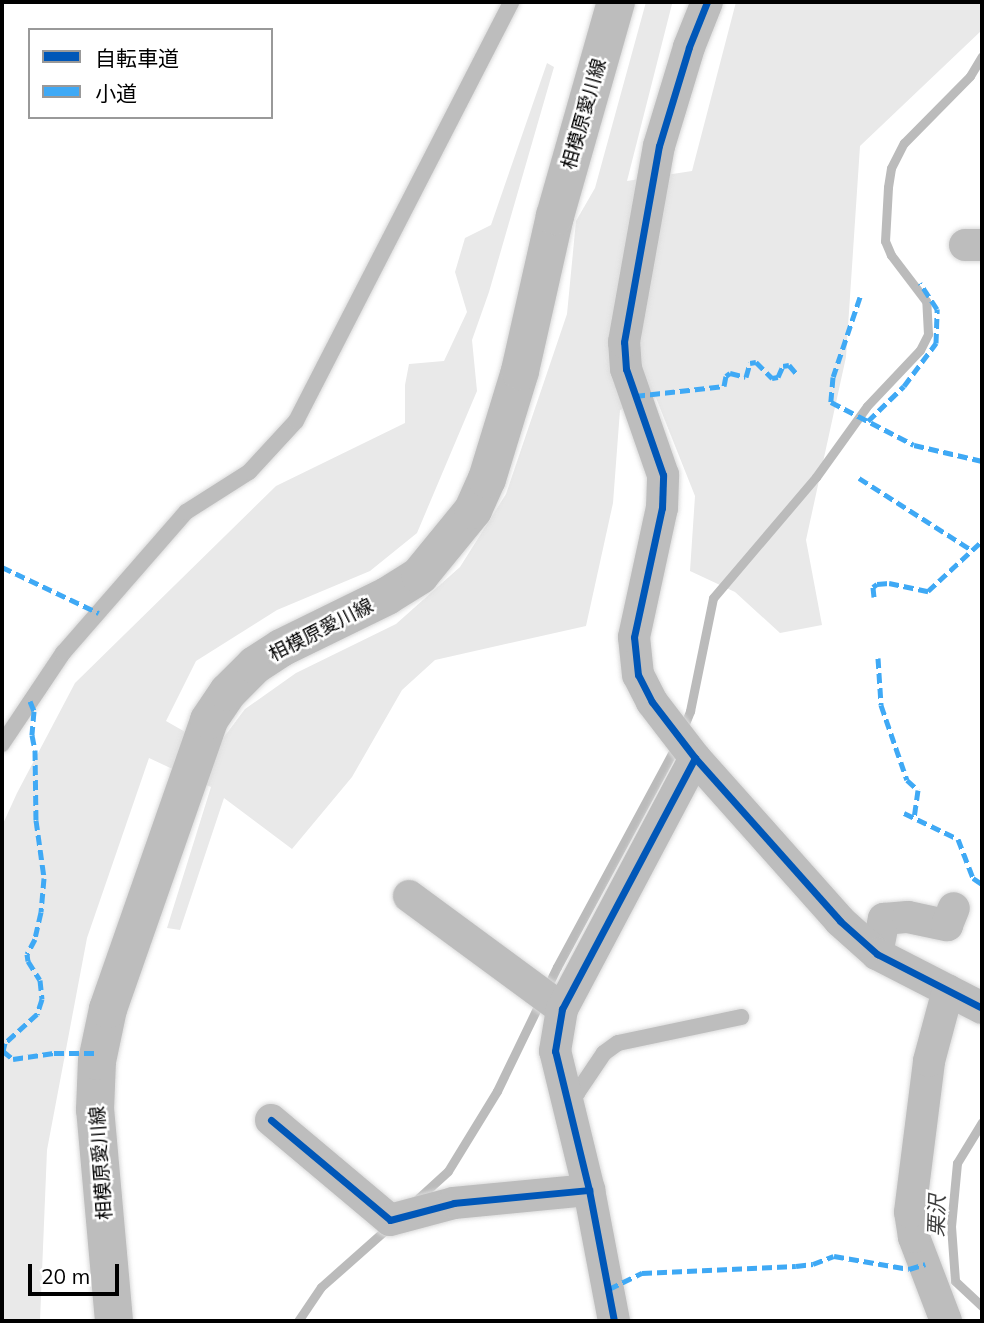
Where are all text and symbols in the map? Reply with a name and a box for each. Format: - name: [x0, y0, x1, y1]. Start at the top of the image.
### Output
- legend: [28, 28, 273, 119]
- text: 自転車道: [95, 45, 179, 71]
- street label: 相模原愛川線: [557, 56, 611, 172]
- text: 小道: [95, 80, 137, 106]
- street label: 相模原愛川線: [265, 594, 377, 666]
- street label: 相模原愛川線: [86, 1105, 116, 1221]
- water label: 栗沢: [923, 1195, 949, 1237]
- scale bar: [32, 1250, 122, 1294]
- text: 20 m: [41, 1263, 90, 1289]

